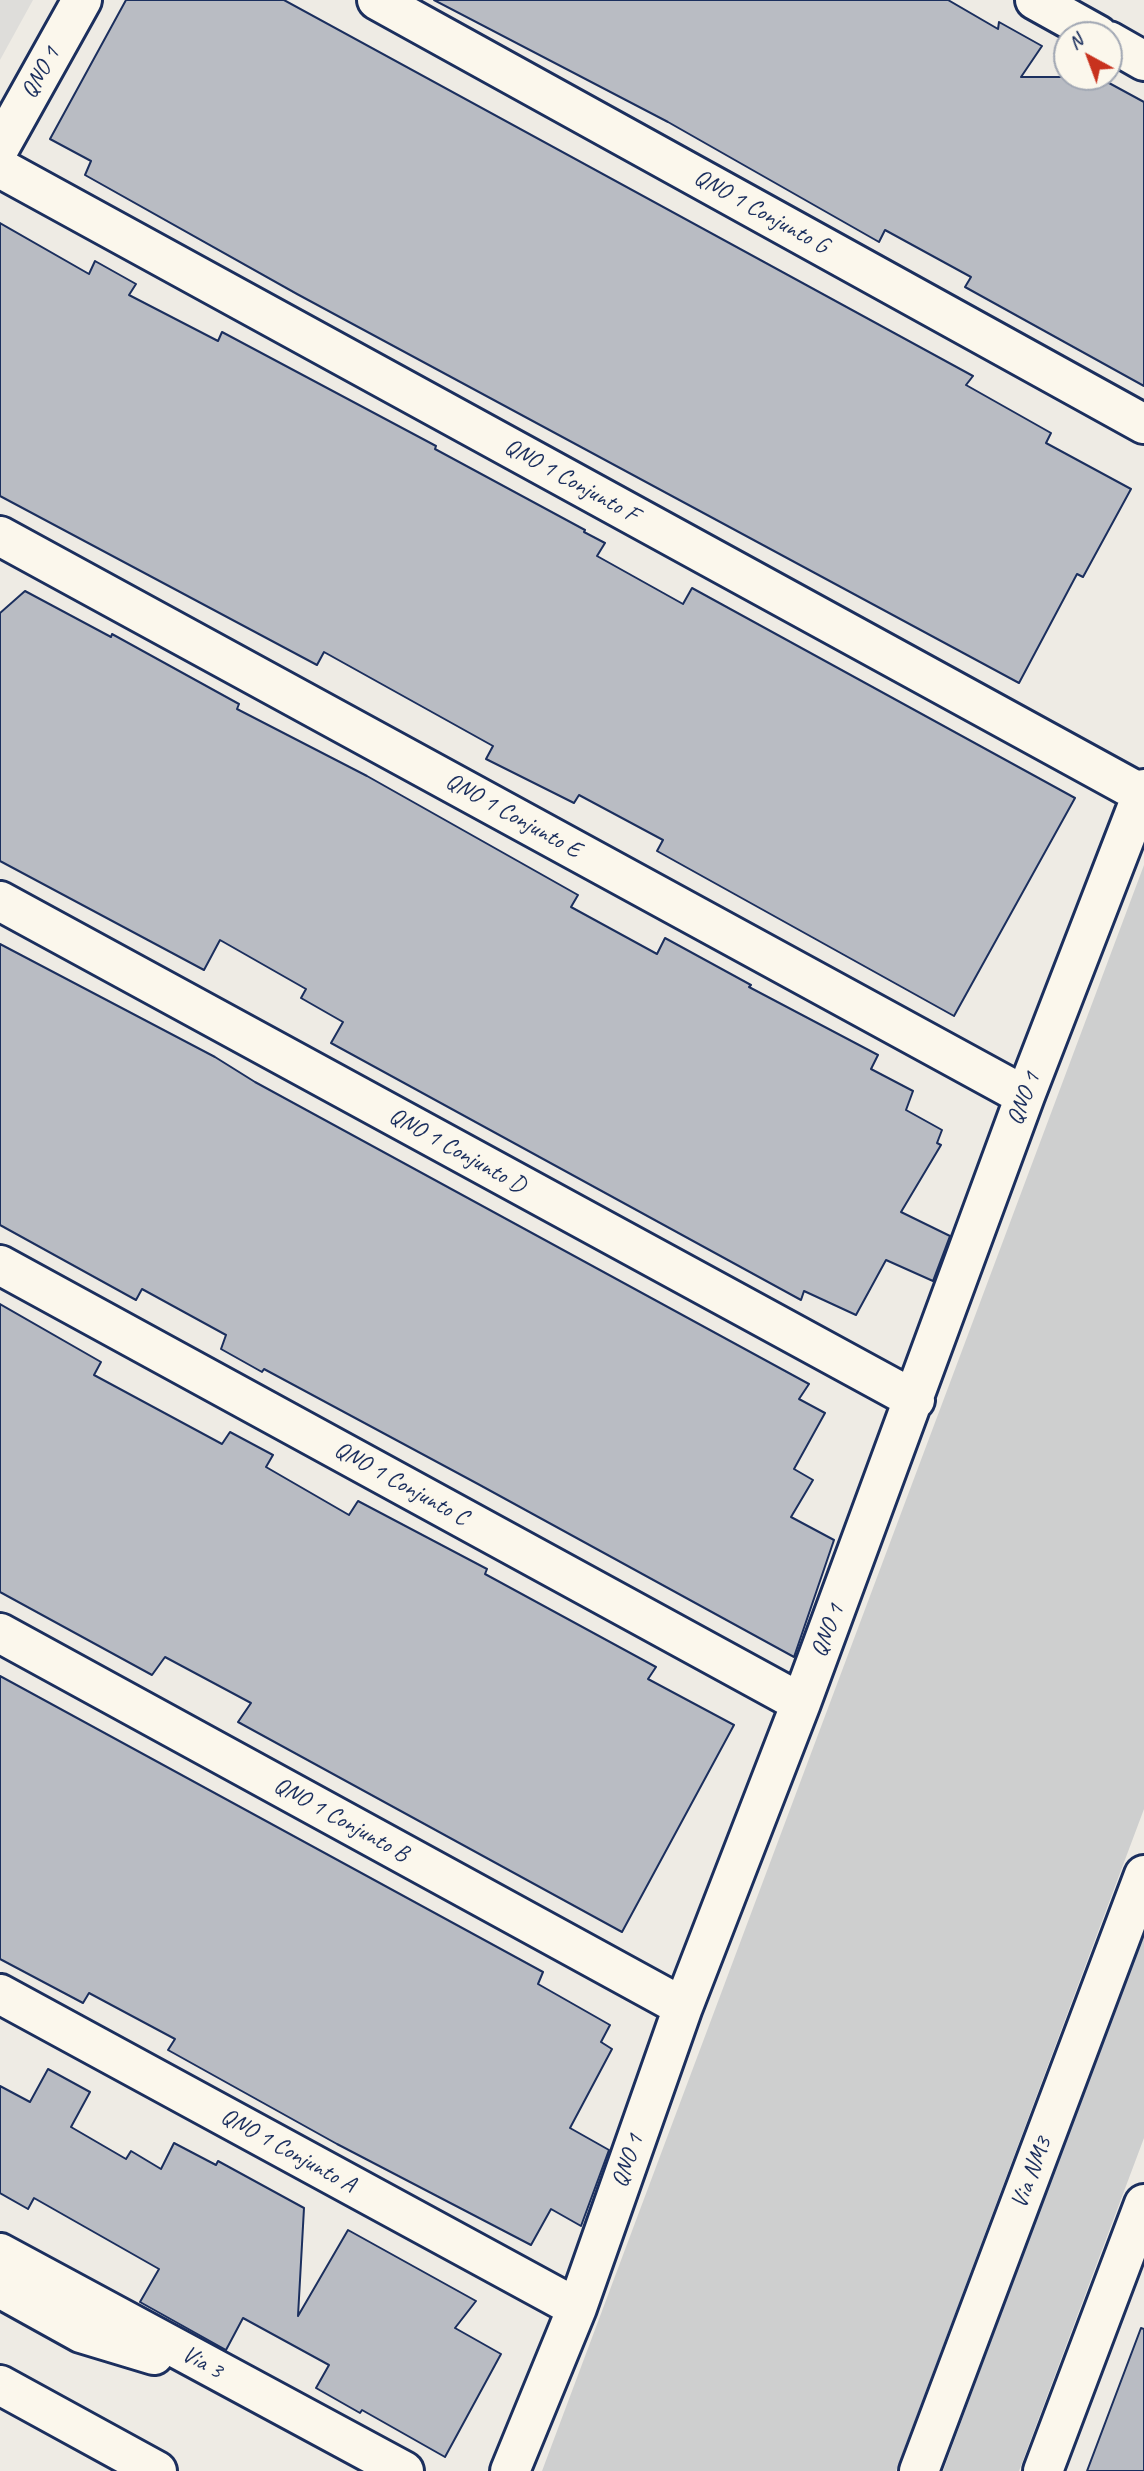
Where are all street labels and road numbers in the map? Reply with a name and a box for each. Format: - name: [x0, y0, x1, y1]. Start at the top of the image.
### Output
- street label: QNO 1: [15, 42, 67, 104]
- street label: QNO 1 Conjunto G: [689, 163, 833, 261]
- street label: QNO 1 Conjunto F: [499, 432, 643, 530]
- street label: QNO 1 Conjunto E: [440, 767, 586, 865]
- street label: QNO 1: [1001, 1069, 1047, 1129]
- street label: QNO 1 Conjunto D: [384, 1102, 530, 1200]
- street label: QNO 1 Conjunto C: [329, 1435, 473, 1533]
- street label: QNO 1: [805, 1601, 851, 1661]
- street label: QNO 1 Conjunto B: [268, 1771, 414, 1869]
- street label: QNO 1 Conjunto A: [216, 2102, 360, 2200]
- street label: QNO 1: [606, 2131, 650, 2191]
- street label: Via NM3: [1005, 2133, 1059, 2213]
- street label: Via 3: [176, 2340, 228, 2386]

